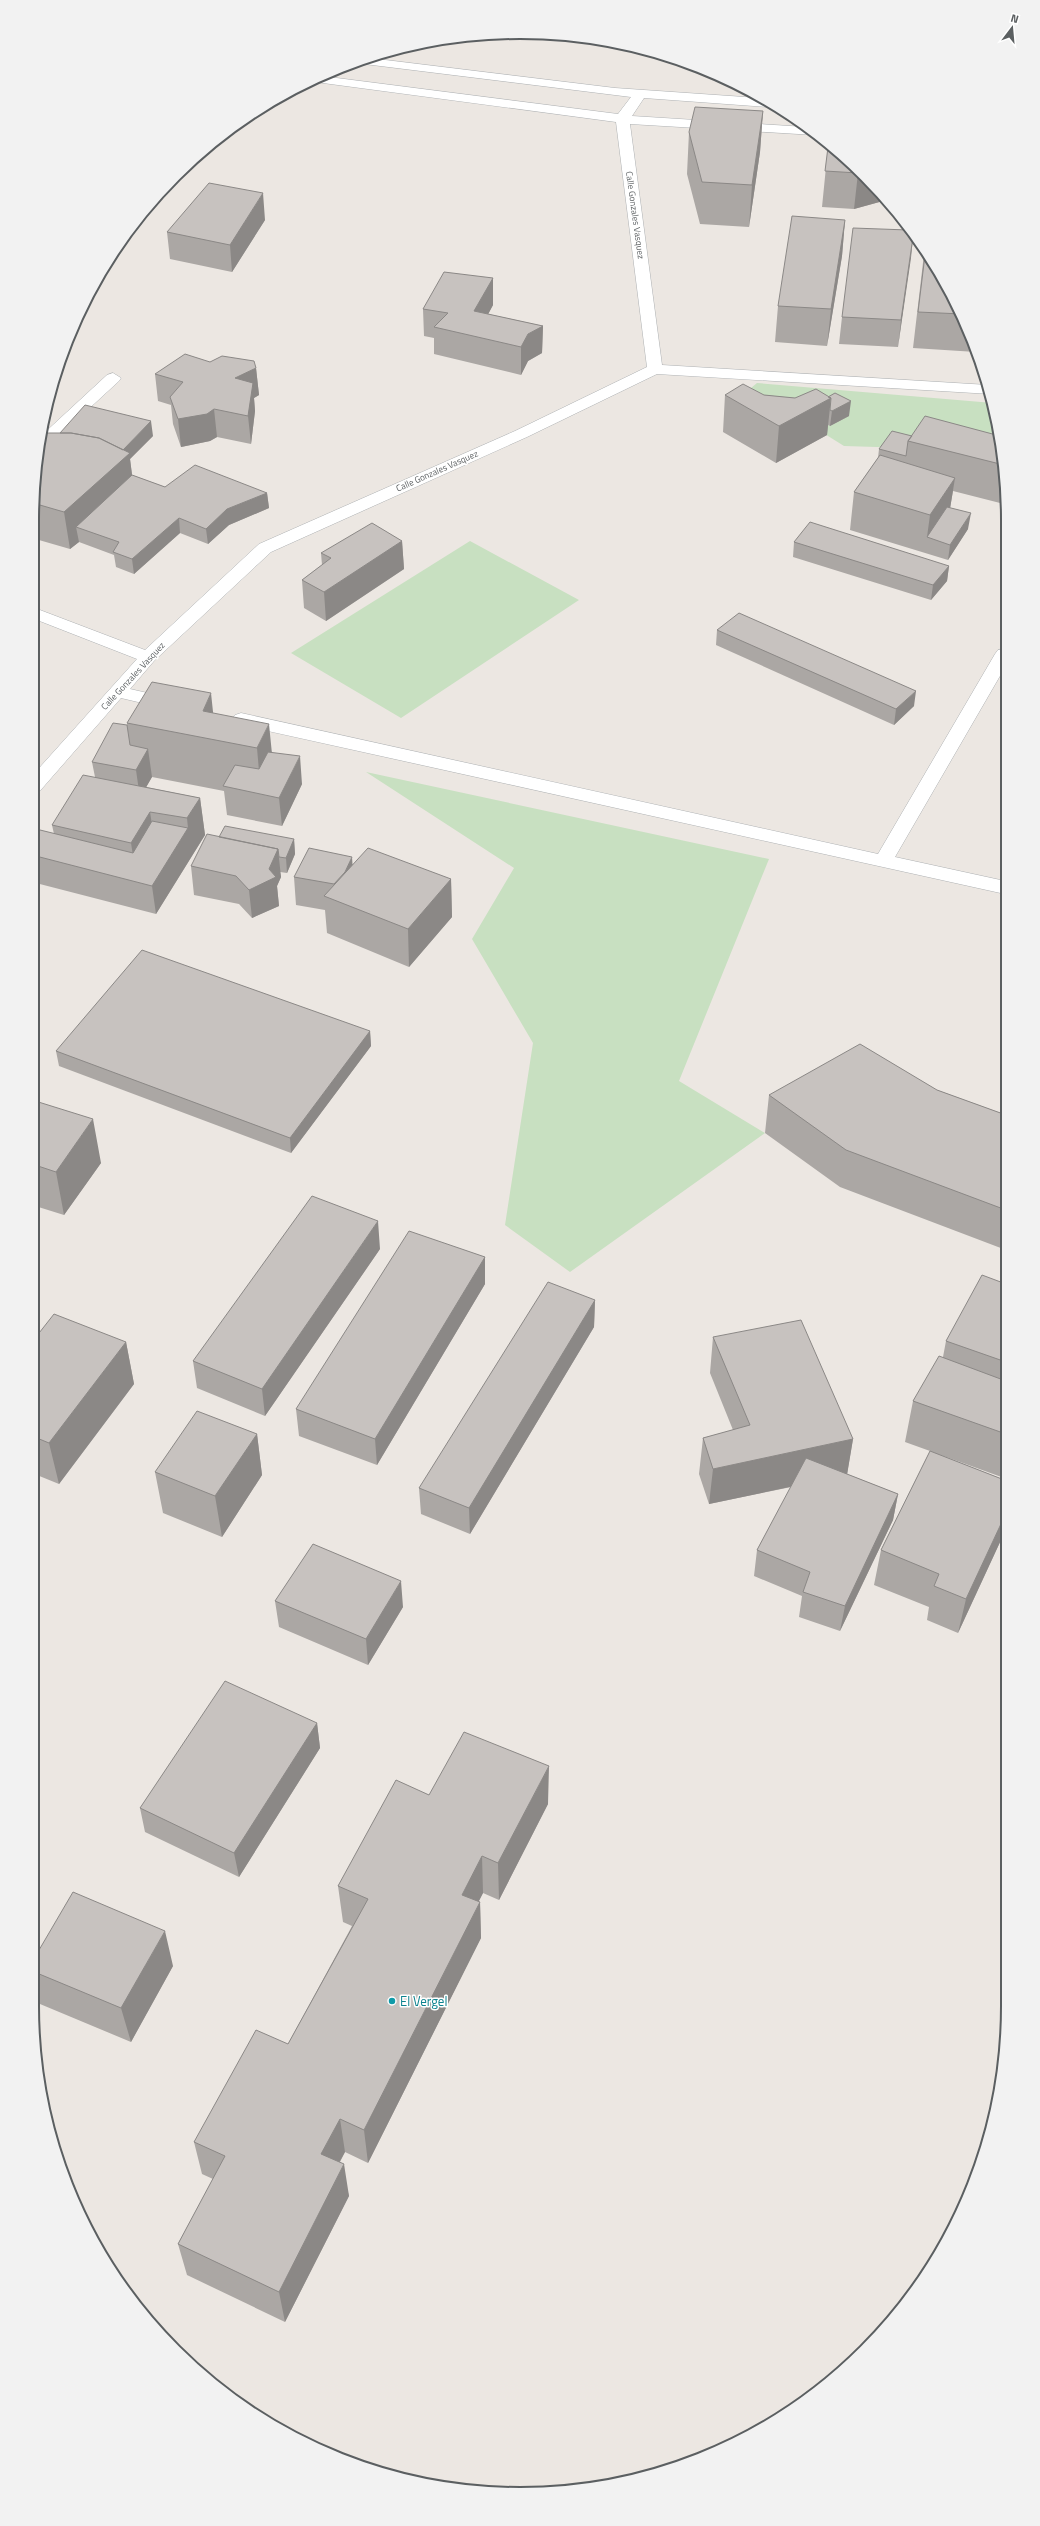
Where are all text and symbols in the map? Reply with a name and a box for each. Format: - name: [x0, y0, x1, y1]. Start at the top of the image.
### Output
- north arrow: [992, 8, 1032, 48]
- text: N: [1009, 10, 1021, 27]
- street label: Calle Gonzales Vasquez: [623, 170, 648, 260]
- street label: Calle Gonzales Vasquez: [394, 447, 480, 494]
- street label: Calle Gonzales Vasquez: [98, 639, 168, 712]
- place label: El Vergel: [400, 1991, 447, 2011]
- marker: El Vergel: [387, 1996, 397, 2006]

